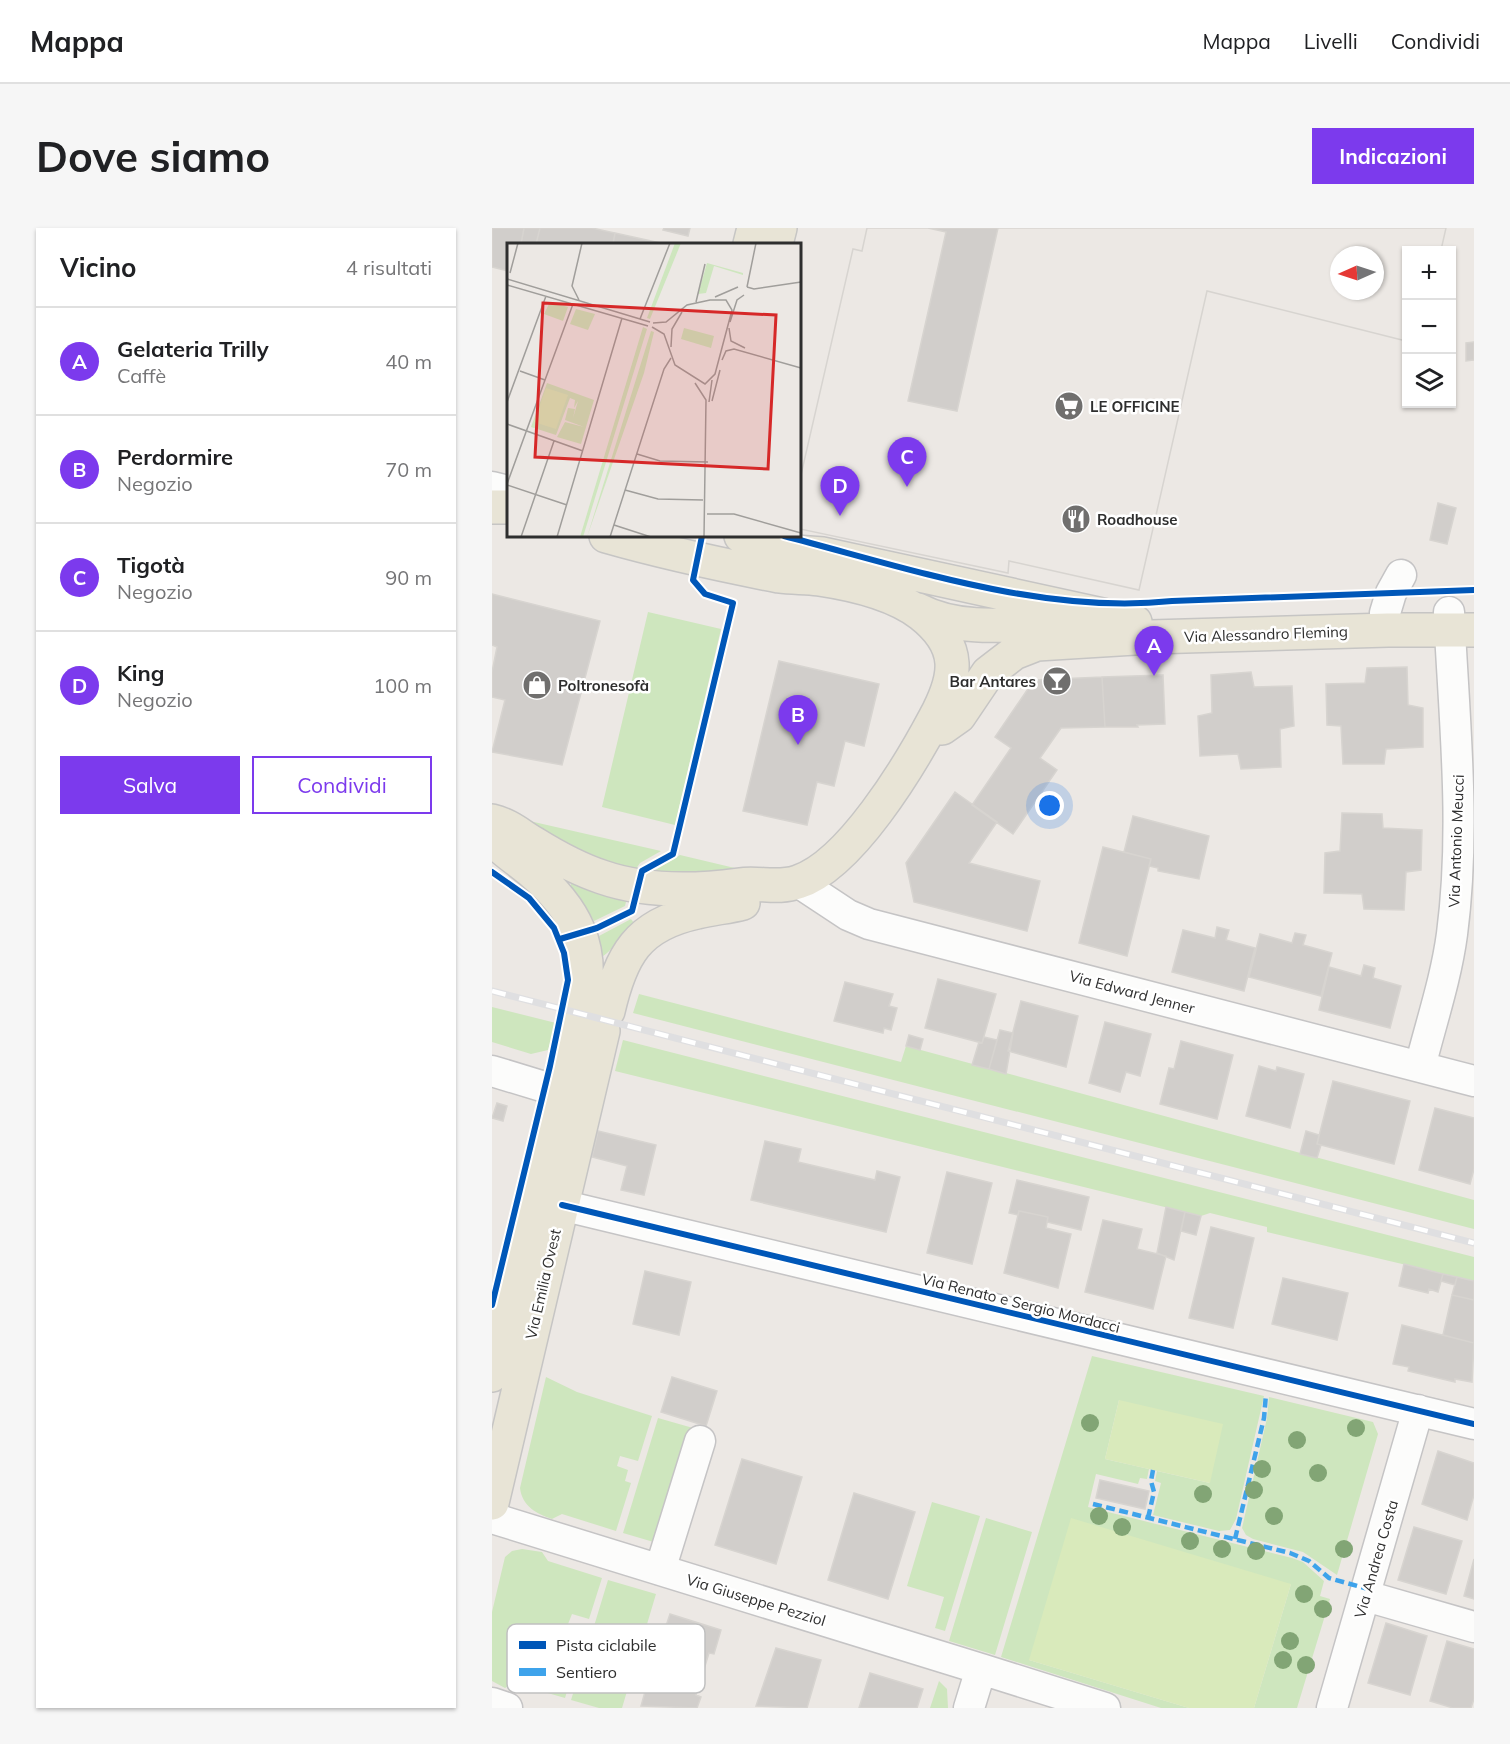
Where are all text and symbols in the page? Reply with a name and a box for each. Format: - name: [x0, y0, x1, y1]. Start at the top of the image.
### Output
- text: Mappa: [30, 24, 124, 59]
- text: Mappa: [1202, 28, 1271, 54]
- text: Livelli: [1304, 28, 1358, 54]
- text: Condividi: [1391, 28, 1480, 54]
- button: Indicazioni: [1312, 128, 1474, 184]
- text: Dove siamo: [36, 130, 270, 183]
- inset map: [507, 243, 801, 537]
- north arrow: [1330, 246, 1384, 300]
- map controls: [1402, 246, 1456, 408]
- button: +: [1402, 246, 1456, 300]
- text: Vicino: [60, 251, 137, 284]
- text: 4 risultati: [346, 255, 432, 280]
- button: −: [1402, 300, 1456, 354]
- text: Gelateria Trilly: [117, 335, 269, 363]
- text: A: [72, 349, 87, 374]
- text: 40 m: [385, 349, 432, 374]
- button: layers: [1402, 354, 1456, 408]
- text: Caffè: [117, 363, 166, 388]
- supermarket icon: LE OFFICINE: [1053, 390, 1085, 422]
- place label: LE OFFICINE: [1090, 397, 1180, 416]
- pin: C: [888, 438, 926, 487]
- text: Perdormire: [117, 443, 233, 471]
- text: B: [73, 457, 86, 482]
- text: 70 m: [385, 457, 432, 482]
- pin: D: [820, 466, 860, 516]
- text: Negozio: [117, 471, 193, 496]
- restaurant icon: Roadhouse: [1060, 503, 1092, 535]
- place label: Roadhouse: [1097, 510, 1177, 529]
- text: Tigotà: [117, 551, 185, 579]
- text: C: [73, 565, 86, 590]
- text: 90 m: [385, 565, 432, 590]
- text: Negozio: [117, 579, 193, 604]
- street label: Via Alessandro Fleming: [1184, 622, 1348, 646]
- pin: A: [1134, 626, 1174, 676]
- text: King: [117, 659, 164, 687]
- bar icon: Bar Antares: [1041, 665, 1073, 697]
- shop icon: Poltronesofà: [521, 669, 553, 701]
- place label: Bar Antares: [950, 672, 1036, 691]
- text: D: [72, 673, 87, 698]
- text: 100 m: [373, 673, 432, 698]
- place label: Poltronesofà: [558, 676, 649, 695]
- text: Negozio: [117, 687, 193, 712]
- pin: B: [778, 696, 818, 745]
- button: Salva: [60, 756, 240, 814]
- button: Condividi: [252, 756, 432, 814]
- street label: Via Antonio Meucci: [1444, 774, 1468, 908]
- your location: [1035, 791, 1064, 820]
- street label: Via Edward Jenner: [1067, 966, 1197, 1018]
- street label: Via Emilia Ovest: [521, 1227, 565, 1341]
- street label: Via Renato e Sergio Mordacci: [920, 1269, 1122, 1337]
- street label: Via Andrea Costa: [1350, 1498, 1402, 1620]
- street label: Via Giuseppe Pezziol: [684, 1570, 828, 1630]
- legend: [507, 1624, 705, 1693]
- text: Pista ciclabile: [556, 1635, 656, 1655]
- text: Sentiero: [556, 1662, 617, 1682]

